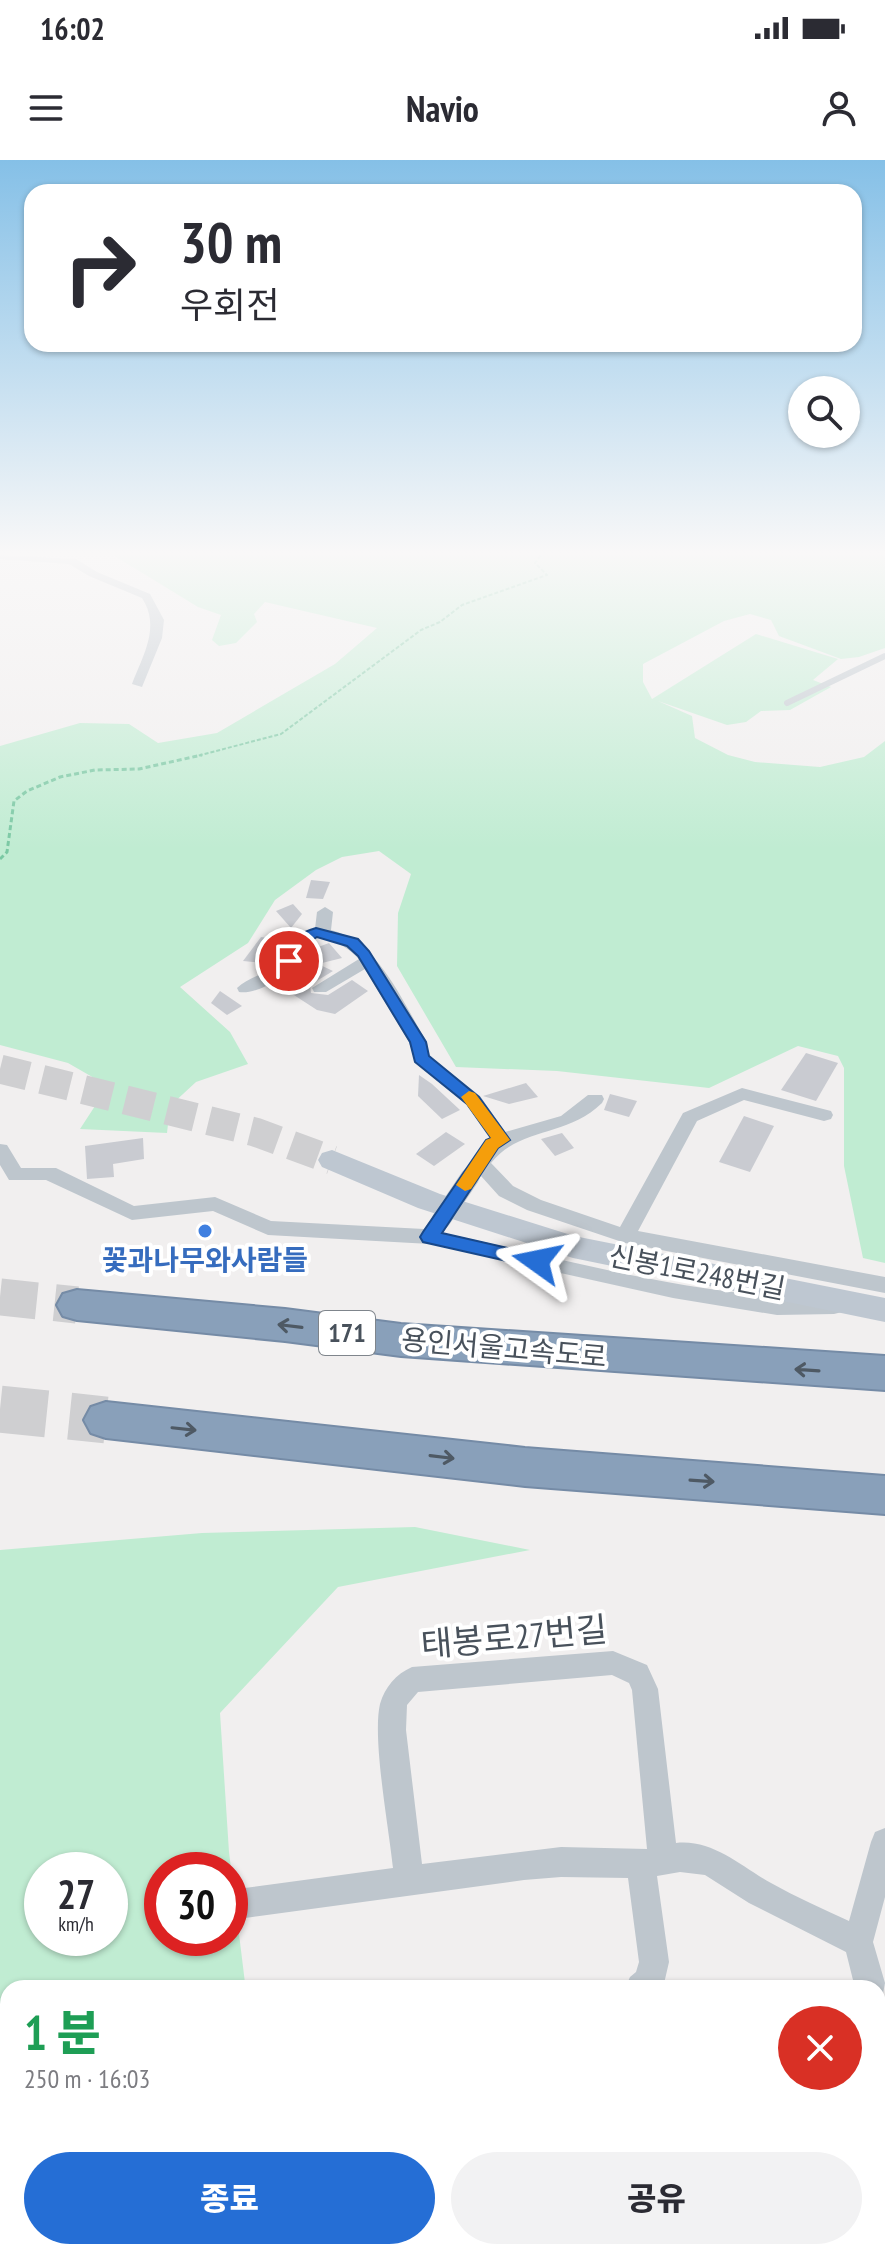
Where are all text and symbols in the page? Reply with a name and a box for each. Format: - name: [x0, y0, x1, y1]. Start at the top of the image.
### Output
- text: 16:02: [40, 9, 105, 48]
- text: Navio: [406, 85, 479, 132]
- icon: menu: [24, 86, 68, 130]
- icon: person: [817, 86, 861, 130]
- text: 30 m: [180, 206, 282, 278]
- icon: right: [48, 216, 152, 320]
- text: 우회전: [180, 281, 279, 328]
- map controls: [788, 376, 860, 448]
- button: search: [788, 376, 860, 448]
- pin: [255, 927, 323, 995]
- icon: arrive: [267, 939, 311, 983]
- position arrow: [495, 1219, 579, 1303]
- marker: 꽃과나무와사람들: [196, 1222, 214, 1240]
- street label: 신봉1로248번길: [606, 1236, 789, 1307]
- place label: 꽃과나무와사람들: [102, 1241, 308, 1278]
- road number: 171: [319, 1311, 375, 1355]
- one-way arrow: [277, 1318, 304, 1333]
- street label: 용인서울고속도로: [400, 1320, 608, 1375]
- one-way arrow: [794, 1362, 821, 1377]
- one-way arrow: [170, 1421, 196, 1436]
- one-way arrow: [428, 1449, 455, 1464]
- one-way arrow: [688, 1474, 715, 1489]
- street label: 태봉로27번길: [419, 1606, 609, 1666]
- speed limit sign: 30: [144, 1852, 248, 1956]
- text: 27: [57, 1868, 95, 1920]
- text: km/h: [58, 1911, 94, 1937]
- text: 1 분: [24, 2001, 101, 2063]
- button: close: [778, 2006, 862, 2090]
- text: 250 m · 16:03: [24, 2062, 150, 2095]
- button: 종료: [24, 2152, 435, 2244]
- button: 공유: [451, 2152, 862, 2244]

